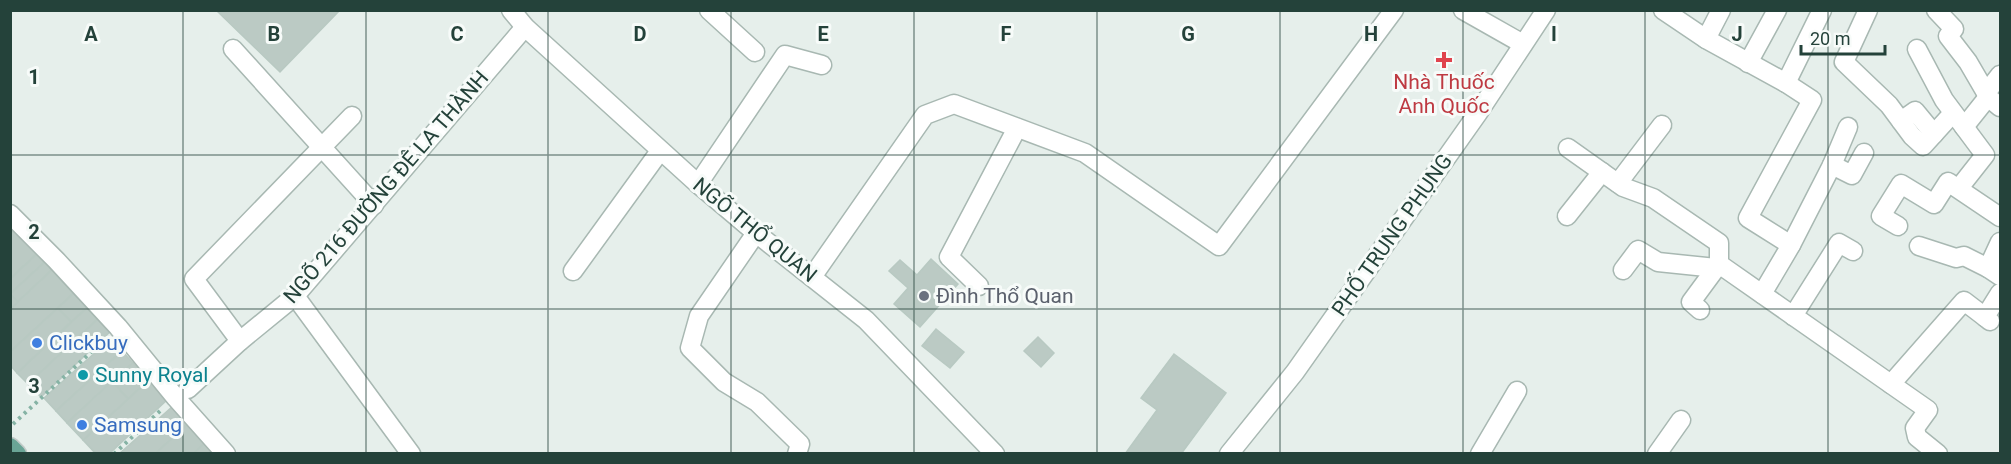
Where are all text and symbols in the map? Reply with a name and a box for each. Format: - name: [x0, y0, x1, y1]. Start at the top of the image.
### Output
- scale bar: [1801, 18, 1885, 56]
- text: A: [84, 22, 98, 46]
- text: B: [268, 22, 280, 46]
- text: C: [450, 22, 464, 46]
- text: D: [634, 22, 647, 46]
- text: E: [817, 22, 829, 46]
- text: F: [1001, 22, 1012, 46]
- text: G: [1181, 22, 1195, 46]
- text: H: [1364, 22, 1378, 46]
- text: I: [1551, 22, 1557, 46]
- text: J: [1731, 22, 1743, 46]
- text: 20 m: [1810, 28, 1850, 49]
- marker: Nhà Thuốc Anh Quốc: [1437, 53, 1451, 67]
- text: 1: [28, 65, 40, 89]
- street label: NGÕ 216 ĐƯỜNG ĐÊ LA THÀNH: [279, 66, 493, 308]
- place label: Nhà Thuốc Anh Quốc: [1393, 70, 1495, 118]
- street label: PHỐ TRUNG PHỤNG: [1326, 149, 1457, 321]
- street label: NGÕ THỔ QUAN: [688, 171, 823, 287]
- text: 2: [28, 220, 40, 244]
- place label: Đình Thổ Quan: [936, 284, 1074, 308]
- marker: Đình Thổ Quan: [917, 289, 931, 303]
- place label: Clickbuy: [49, 331, 128, 355]
- marker: Clickbuy: [30, 336, 44, 350]
- place label: Sunny Royal: [95, 363, 208, 387]
- marker: Sunny Royal: [76, 368, 90, 382]
- text: 3: [28, 374, 40, 398]
- place label: Samsung: [94, 413, 182, 437]
- marker: Samsung: [75, 418, 89, 432]

